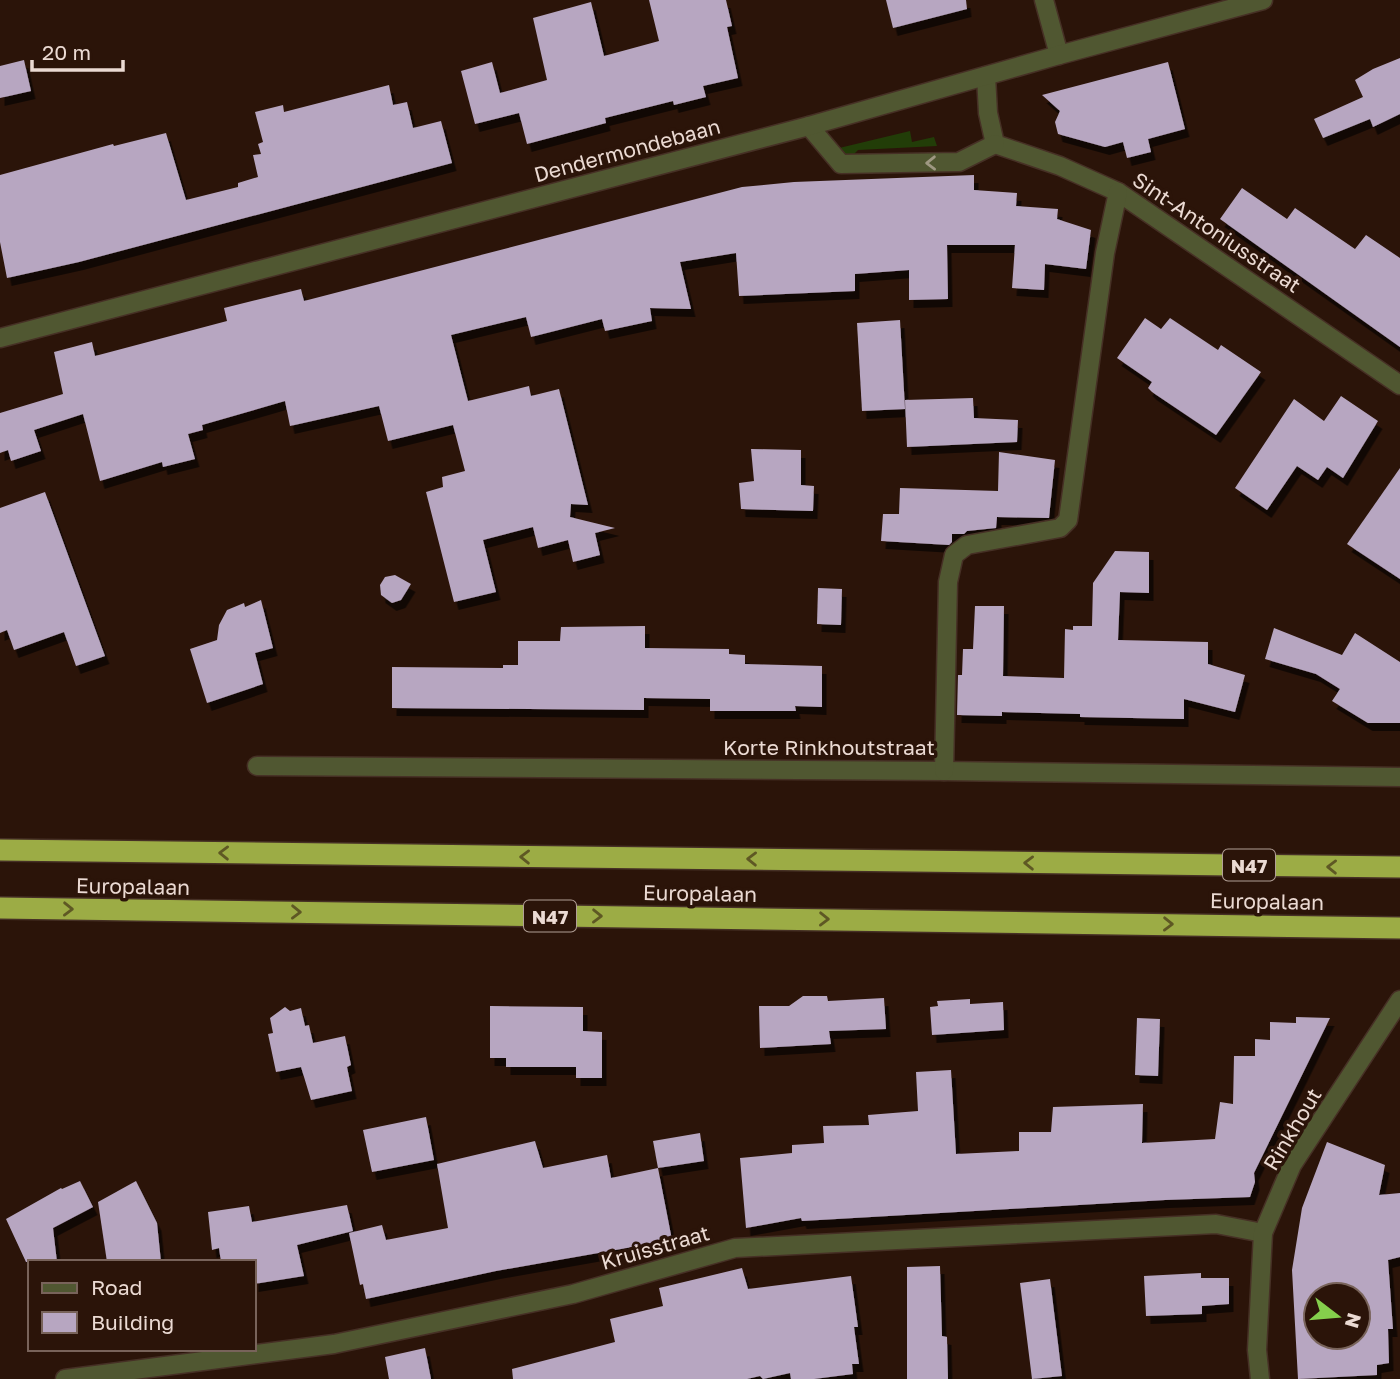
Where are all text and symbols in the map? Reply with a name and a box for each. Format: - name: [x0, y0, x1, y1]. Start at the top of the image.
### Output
- scale bar: [32, 28, 122, 72]
- text: 20 m: [42, 39, 91, 65]
- street label: Dendermondebaan: [531, 113, 723, 187]
- one-way arrow: [925, 155, 936, 170]
- street label: Sint-Antoniusstraat: [1128, 166, 1306, 298]
- street label: Korte Rinkhoutstraat: [723, 734, 935, 760]
- one-way arrow: [218, 845, 229, 860]
- one-way arrow: [519, 849, 530, 864]
- road number: N47: [1223, 850, 1275, 880]
- one-way arrow: [747, 852, 758, 867]
- one-way arrow: [1023, 855, 1034, 870]
- one-way arrow: [1326, 859, 1337, 874]
- street label: Europalaan: [76, 872, 190, 900]
- street label: Europalaan: [643, 879, 757, 907]
- street label: Europalaan: [1210, 887, 1324, 915]
- road number: N47: [524, 900, 576, 932]
- one-way arrow: [63, 901, 74, 917]
- one-way arrow: [291, 904, 301, 920]
- one-way arrow: [592, 908, 602, 924]
- one-way arrow: [819, 911, 830, 927]
- one-way arrow: [1163, 916, 1174, 931]
- street label: Rinkhout: [1257, 1083, 1327, 1175]
- street label: Kruisstraat: [598, 1219, 712, 1275]
- legend: [28, 1260, 256, 1351]
- text: Road: [91, 1274, 142, 1300]
- north arrow: [1302, 1281, 1372, 1351]
- text: Building: [91, 1309, 174, 1335]
- text: N: [1341, 1311, 1367, 1331]

